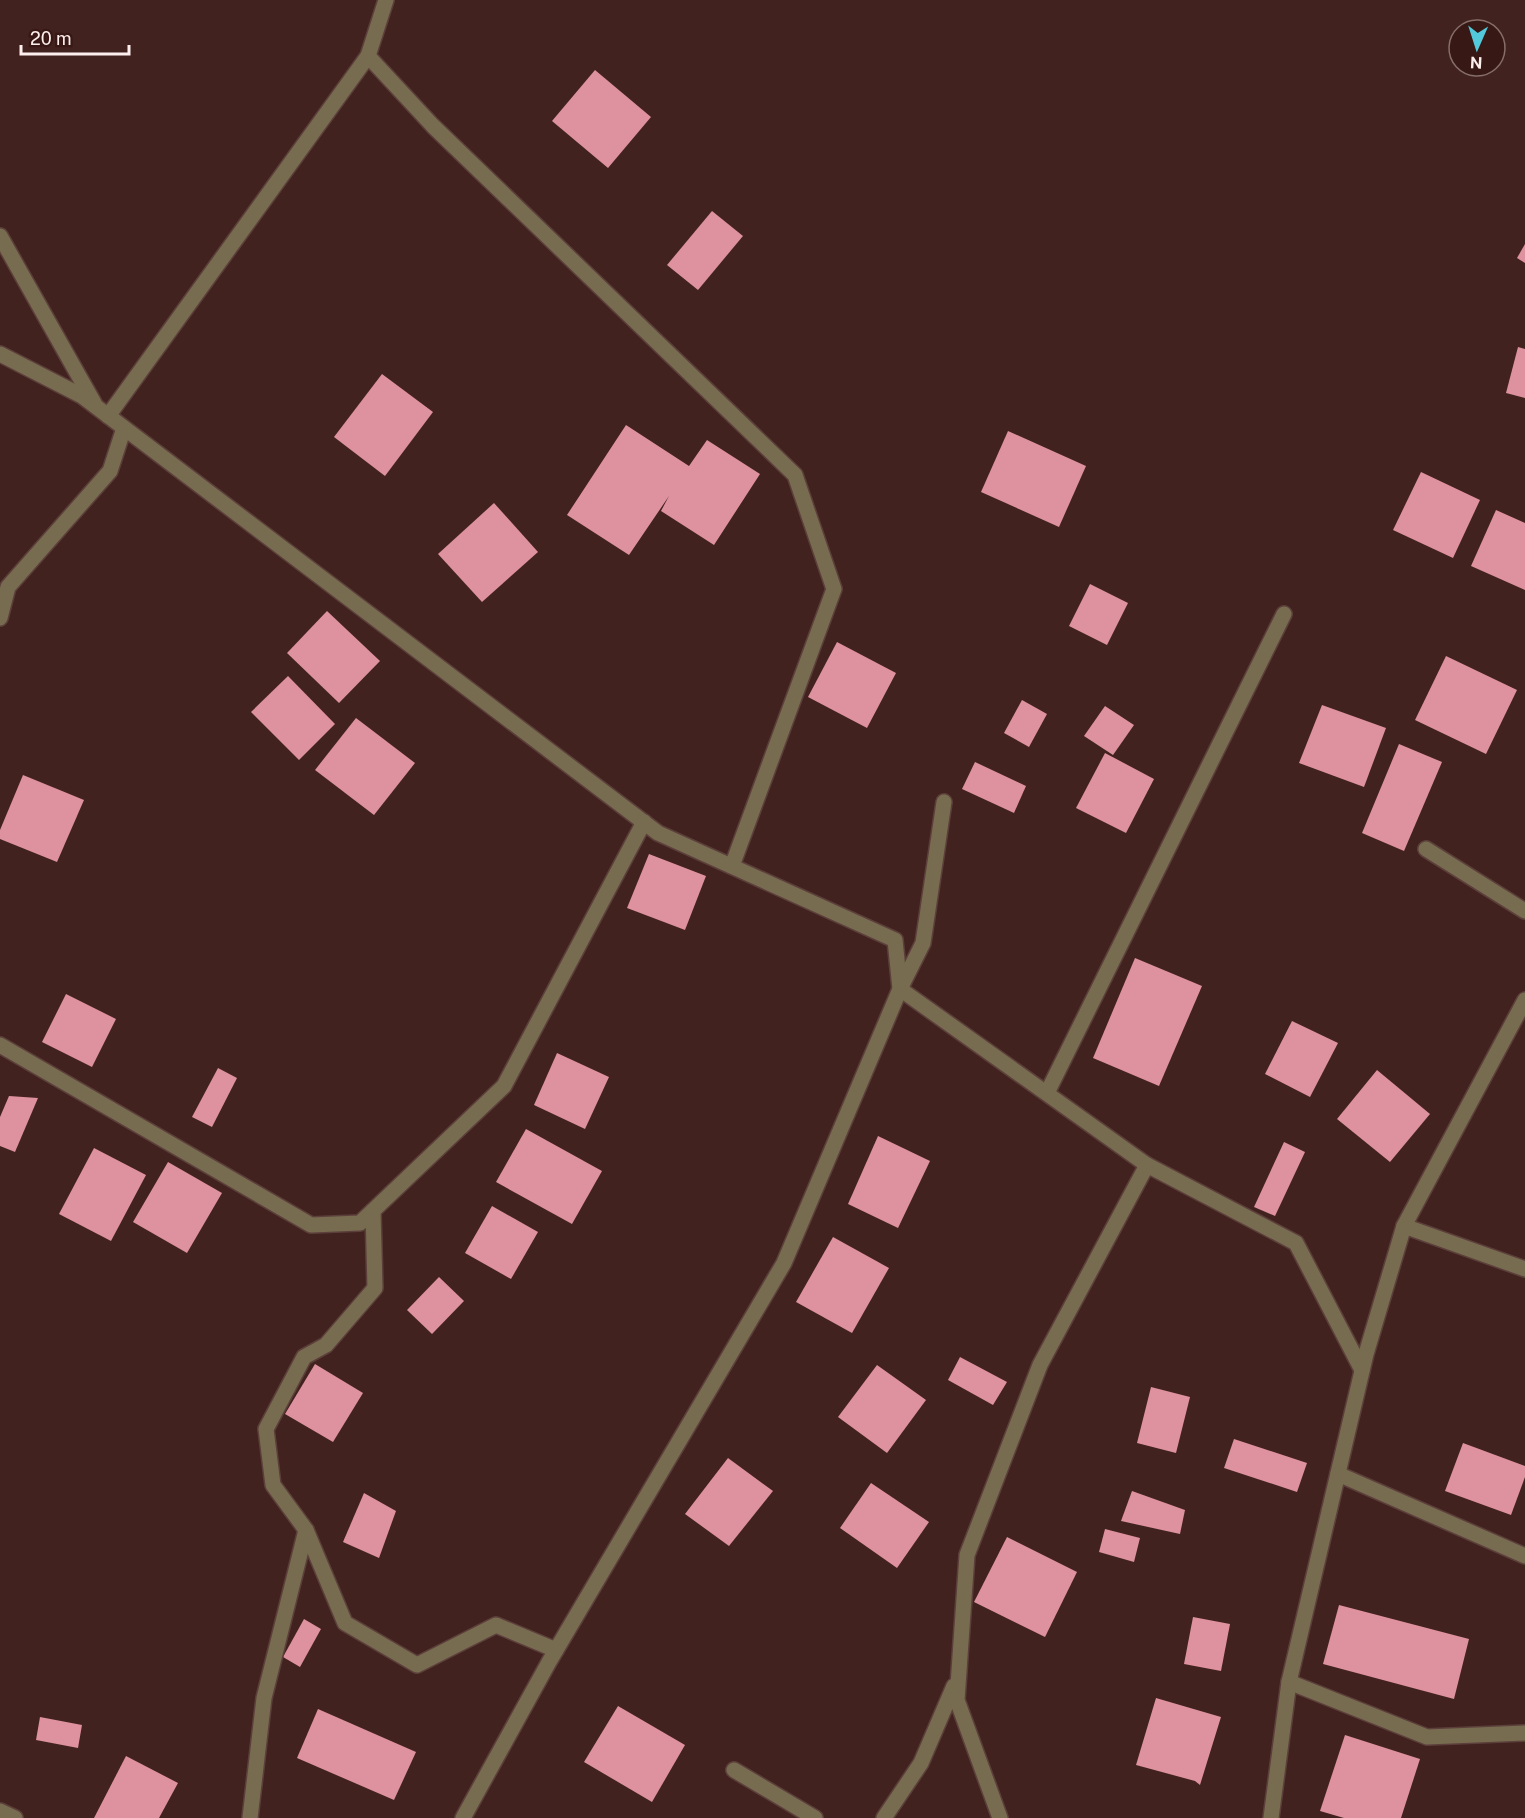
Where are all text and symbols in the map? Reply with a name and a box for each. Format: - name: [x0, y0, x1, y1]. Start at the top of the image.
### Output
- scale bar: [21, 18, 129, 56]
- north arrow: [1447, 18, 1507, 78]
- text: 20 m: [30, 28, 72, 49]
- text: N: [1469, 53, 1483, 72]

